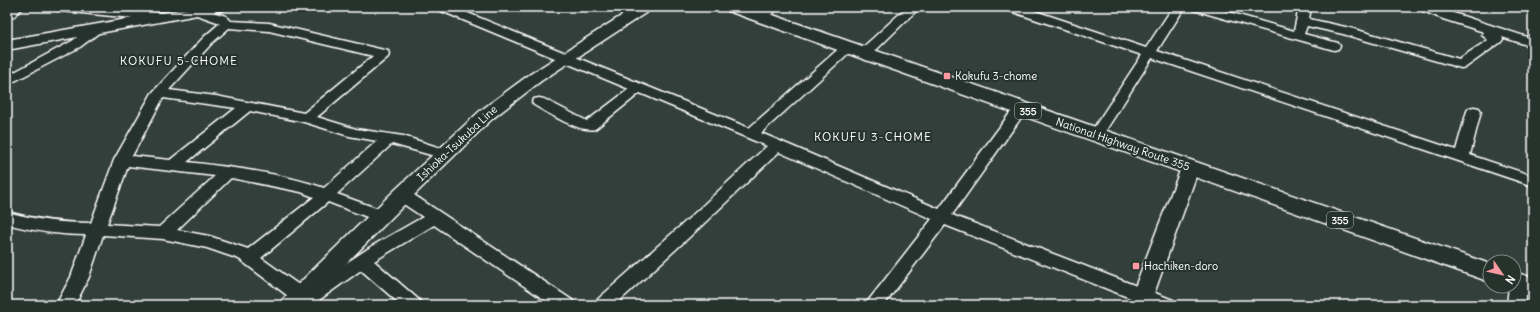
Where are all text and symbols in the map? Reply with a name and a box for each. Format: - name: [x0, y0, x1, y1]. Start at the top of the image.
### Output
- district label: KOKUFU 5-CHOME: [120, 53, 238, 68]
- place label: Kokufu 3-chome: [955, 69, 1037, 83]
- marker: Kokufu 3-chome: [942, 71, 952, 81]
- street label: Ishioka-Tsukuba Line: [414, 102, 500, 184]
- road number: 355: [1015, 103, 1041, 119]
- street label: National Highway Route 355: [1054, 114, 1192, 174]
- district label: KOKUFU 3-CHOME: [814, 129, 932, 144]
- road number: 355: [1327, 212, 1353, 228]
- north arrow: [1482, 254, 1522, 294]
- place label: Hachiken-doro: [1144, 259, 1218, 273]
- marker: Hachiken-doro: [1131, 261, 1141, 271]
- text: N: [1502, 273, 1518, 287]

